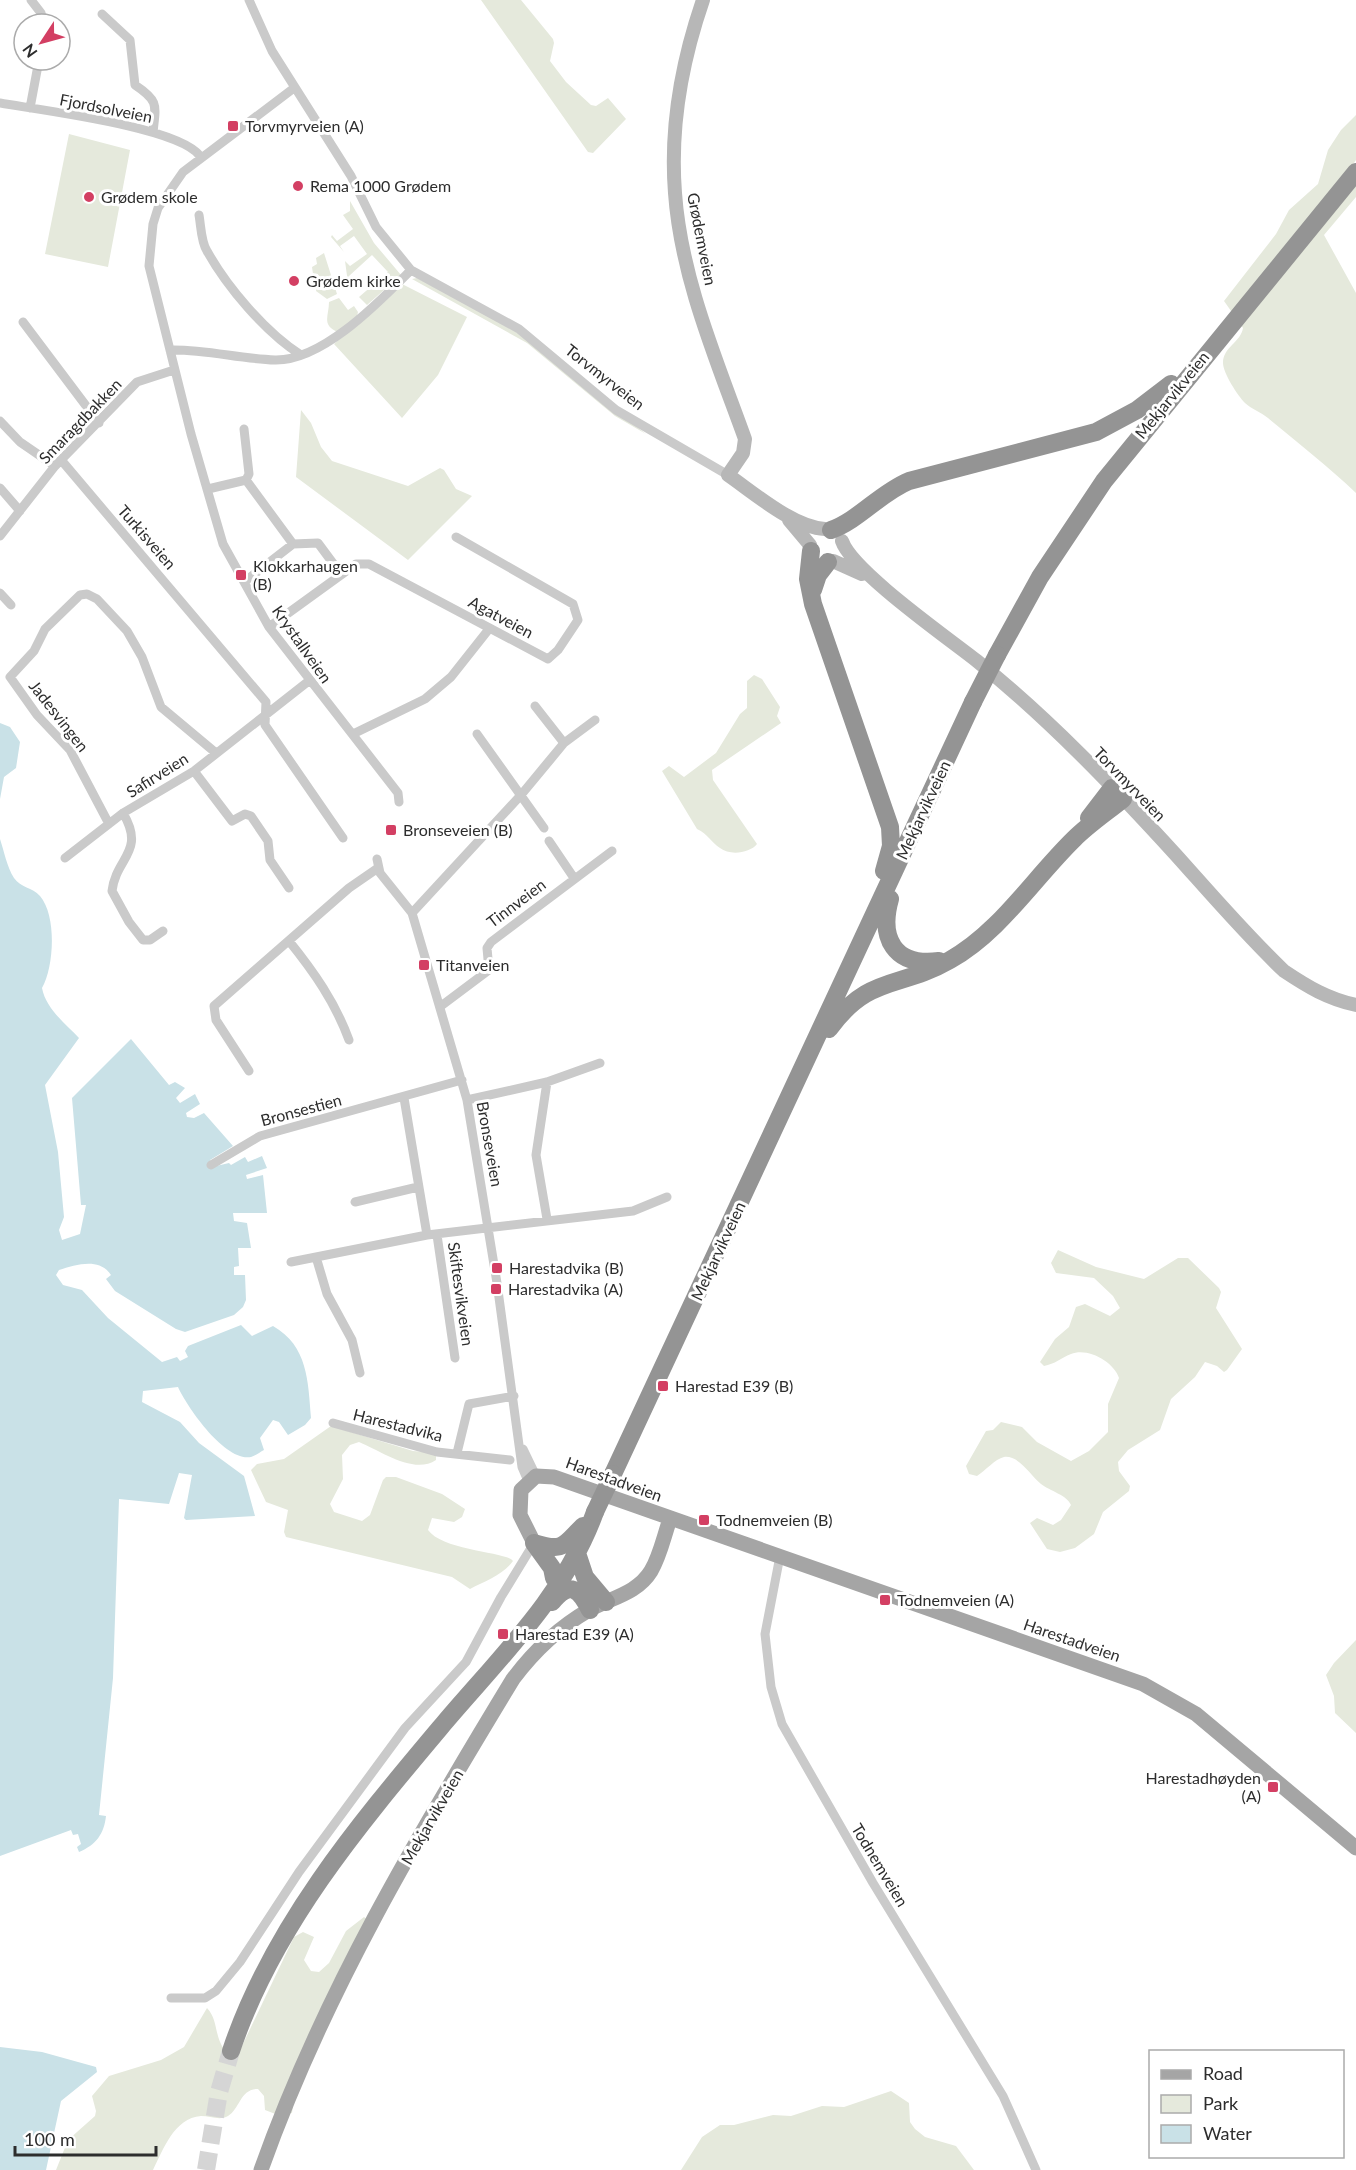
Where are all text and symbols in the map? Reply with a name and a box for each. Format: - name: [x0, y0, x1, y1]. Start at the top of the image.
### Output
- north arrow: [12, 12, 72, 72]
- text: N: [18, 41, 41, 62]
- street label: Fjordsolveien: [58, 89, 154, 126]
- place label: Torvmyrveien (A): [245, 116, 364, 135]
- marker: Torvmyrveien (A): [226, 119, 240, 133]
- place label: Rema 1000 Grødem: [310, 176, 451, 195]
- marker: Rema 1000 Grødem: [291, 179, 305, 193]
- place label: Grødem skole: [101, 187, 198, 206]
- marker: Grødem skole: [82, 190, 96, 204]
- street label: Grødemveien: [684, 191, 721, 287]
- place label: Grødem kirke: [306, 271, 401, 290]
- marker: Grødem kirke: [287, 274, 301, 288]
- street label: Torvmyrveien: [562, 340, 649, 413]
- street label: Mekjarvikveien: [1131, 347, 1213, 442]
- street label: Smaragdbakken: [34, 374, 125, 467]
- street label: Turkisveien: [114, 501, 180, 573]
- place label: Klokkarhaugen (B): [253, 556, 358, 593]
- marker: Klokkarhaugen (B): [234, 568, 248, 582]
- street label: Agatveien: [466, 592, 537, 641]
- street label: Krystallveien: [269, 601, 336, 686]
- street label: Jadesvingen: [26, 676, 93, 755]
- street label: Torvmyrveien: [1090, 743, 1170, 825]
- street label: Safirveien: [122, 748, 191, 801]
- street label: Mekjarvikveien: [891, 757, 954, 862]
- place label: Bronseveien (B): [403, 820, 513, 839]
- marker: Bronseveien (B): [384, 823, 398, 837]
- street label: Tinnveien: [483, 874, 549, 931]
- place label: Titanveien: [436, 955, 509, 974]
- marker: Titanveien: [417, 958, 431, 972]
- street label: Bronsestien: [258, 1090, 344, 1129]
- street label: Bronseveien: [474, 1100, 507, 1188]
- street label: Mekjarvikveien: [686, 1198, 749, 1303]
- street label: Skiftesvikveien: [445, 1241, 478, 1347]
- place label: Harestadvika (B): [509, 1258, 624, 1277]
- marker: Harestadvika (B): [490, 1261, 504, 1275]
- place label: Harestadvika (A): [508, 1279, 623, 1298]
- marker: Harestadvika (A): [489, 1282, 503, 1296]
- place label: Harestad E39 (B): [675, 1376, 793, 1395]
- marker: Harestad E39 (B): [656, 1379, 670, 1393]
- street label: Harestadvika: [351, 1404, 445, 1445]
- street label: Harestadveien: [563, 1452, 665, 1505]
- place label: Todnemveien (B): [716, 1510, 833, 1529]
- marker: Todnemveien (B): [697, 1513, 711, 1527]
- place label: Todnemveien (A): [897, 1590, 1014, 1609]
- marker: Todnemveien (A): [878, 1593, 892, 1607]
- street label: Harestadveien: [1021, 1614, 1123, 1665]
- place label: Harestad E39 (A): [515, 1624, 634, 1643]
- marker: Harestad E39 (A): [496, 1627, 510, 1641]
- street label: Mekjarvikveien: [397, 1766, 466, 1868]
- place label: Harestadhøyden (A): [1145, 1768, 1261, 1805]
- marker: Harestadhøyden (A): [1266, 1780, 1280, 1794]
- street label: Todnemveien: [848, 1820, 913, 1910]
- legend: [1149, 2050, 1344, 2158]
- text: Road: [1203, 2062, 1243, 2084]
- text: Park: [1203, 2092, 1239, 2114]
- scale bar: [15, 2119, 156, 2157]
- text: Water: [1203, 2122, 1252, 2144]
- text: 100 m: [24, 2128, 75, 2150]

